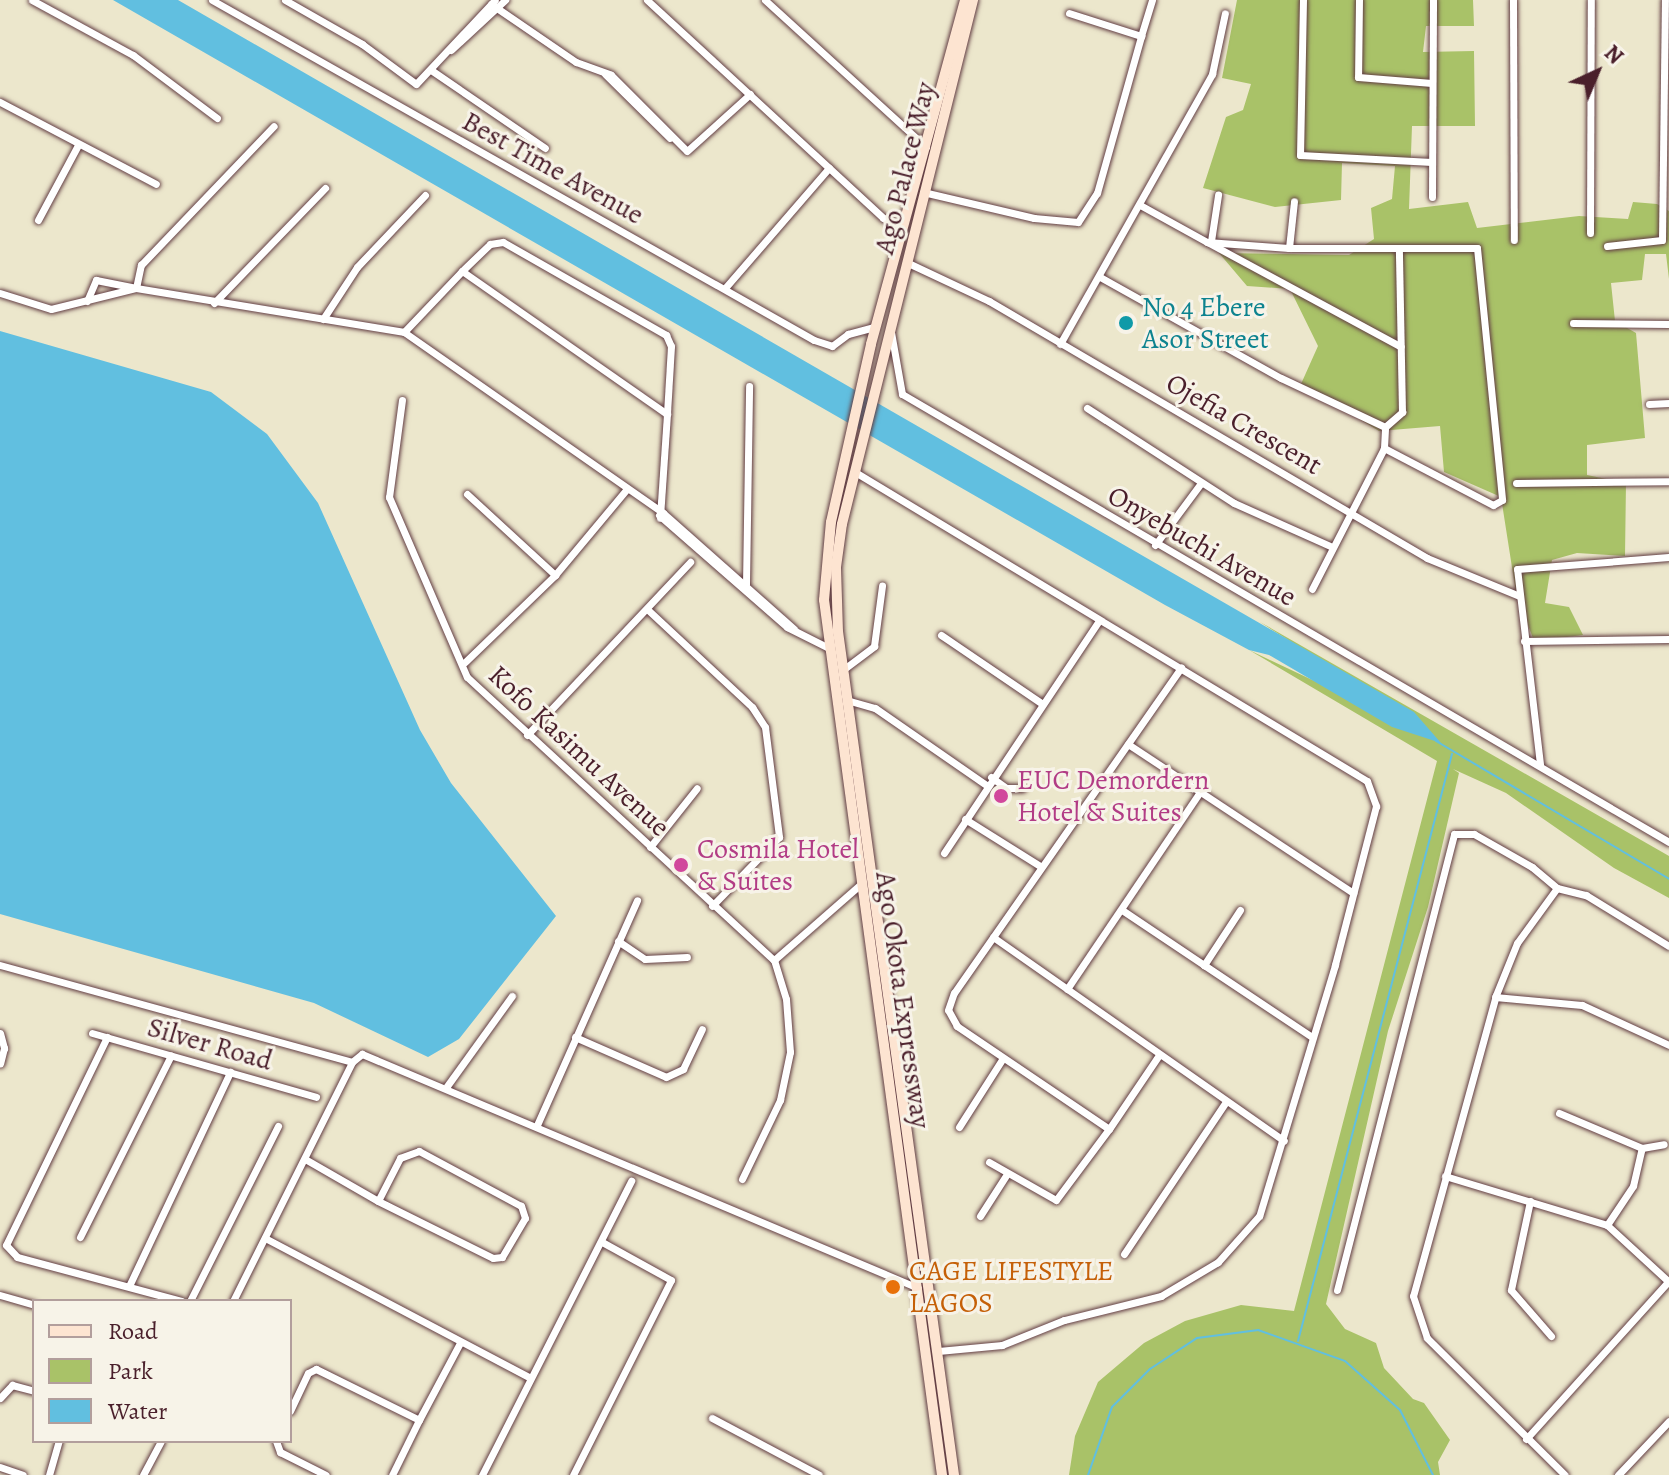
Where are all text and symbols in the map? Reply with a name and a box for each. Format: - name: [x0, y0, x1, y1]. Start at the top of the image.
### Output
- north arrow: [1557, 32, 1637, 112]
- text: N: [1597, 38, 1630, 71]
- street label: Ago Palace Way: [867, 79, 943, 257]
- street label: Best Time Avenue: [456, 104, 650, 232]
- place label: No 4 Ebere Asor Street: [1142, 290, 1269, 356]
- marker: No 4 Ebere Asor Street: [1117, 314, 1135, 332]
- street label: Ojefia Crescent: [1160, 366, 1328, 482]
- street label: Onyebuchi Avenue: [1102, 479, 1302, 613]
- street label: Kofo Kasimu Avenue: [481, 658, 677, 844]
- place label: EUC Demordern Hotel & Suites: [1017, 763, 1209, 829]
- marker: EUC Demordern Hotel & Suites: [992, 787, 1010, 805]
- place label: Cosmila Hotel & Suites: [697, 832, 859, 898]
- marker: Cosmila Hotel & Suites: [672, 856, 690, 874]
- street label: Ago Okota Expressway: [868, 870, 938, 1130]
- street label: Silver Road: [144, 1010, 276, 1078]
- place label: CAGE LIFESTYLE LAGOS: [909, 1254, 1113, 1320]
- marker: CAGE LIFESTYLE LAGOS: [884, 1278, 902, 1296]
- legend: [32, 1299, 292, 1443]
- text: Road: [108, 1315, 158, 1347]
- text: Park: [108, 1355, 153, 1387]
- text: Water: [108, 1395, 168, 1427]

